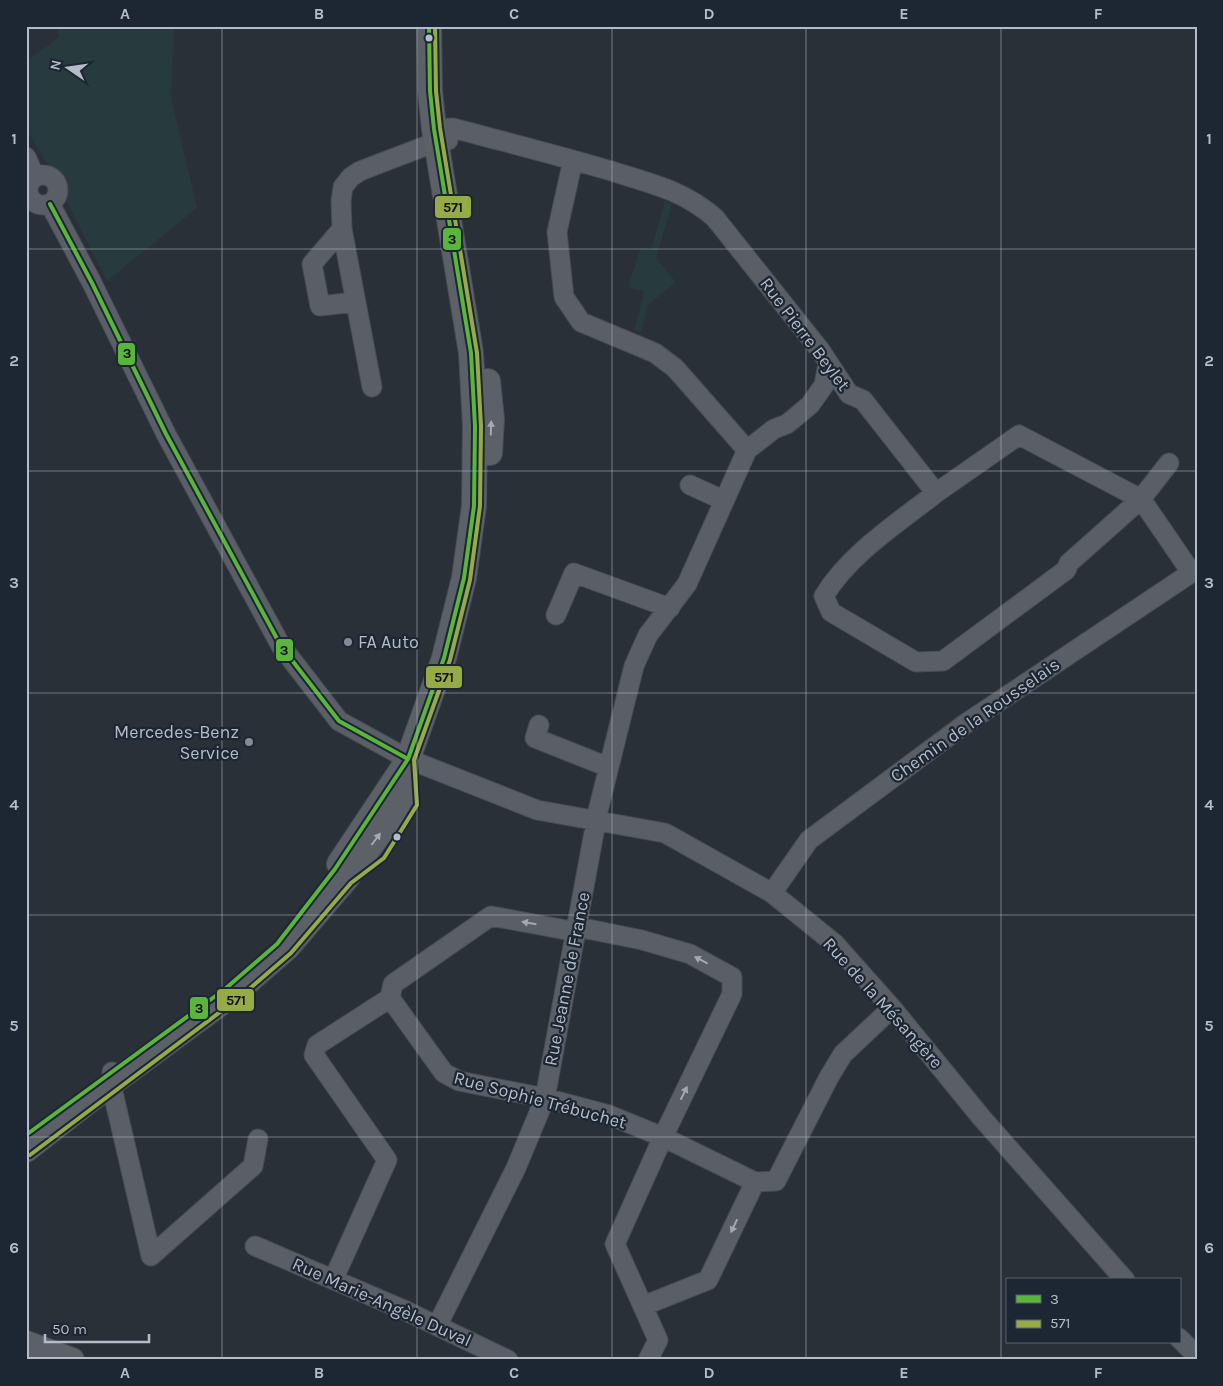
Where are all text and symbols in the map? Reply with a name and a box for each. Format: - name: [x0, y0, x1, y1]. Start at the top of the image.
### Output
- text: A: [120, 4, 130, 23]
- text: B: [314, 4, 324, 23]
- text: C: [509, 4, 519, 23]
- text: D: [704, 4, 715, 23]
- text: E: [899, 4, 909, 23]
- text: F: [1094, 4, 1103, 23]
- unlabelled marker: [424, 33, 434, 43]
- north arrow: [42, 42, 92, 92]
- text: N: [46, 58, 65, 72]
- text: 1: [11, 129, 17, 148]
- text: 1: [1206, 129, 1212, 148]
- line badge: 571: [434, 195, 472, 219]
- text: 571: [443, 199, 463, 216]
- line badge: 3: [442, 227, 462, 251]
- text: 3: [448, 231, 456, 248]
- street label: Rue Pierre Beylet: [755, 273, 855, 395]
- line badge: 3: [117, 342, 136, 366]
- text: 3: [123, 345, 131, 362]
- text: 2: [9, 351, 19, 370]
- text: 2: [1204, 351, 1214, 370]
- one-way arrow: [488, 420, 496, 436]
- text: 3: [9, 573, 19, 592]
- text: 3: [1204, 573, 1214, 592]
- place label: FA Auto: [358, 631, 419, 653]
- marker: FA Auto: [342, 636, 354, 648]
- line badge: 3: [275, 638, 294, 662]
- text: 3: [280, 642, 288, 659]
- street label: Chemin de la Rousselais: [886, 653, 1064, 787]
- line badge: 571: [425, 665, 463, 689]
- text: 571: [434, 669, 454, 686]
- place label: Mercedes-Benz Service: [114, 721, 239, 764]
- marker: Mercedes-Benz Service: [243, 736, 255, 748]
- text: 4: [9, 795, 19, 814]
- text: 4: [1204, 795, 1214, 814]
- unlabelled marker: [392, 832, 402, 842]
- one-way arrow: [371, 833, 382, 846]
- street label: Rue Jeanne de France: [539, 890, 595, 1068]
- one-way arrow: [521, 919, 536, 927]
- street label: Rue de la Mésangère: [818, 933, 948, 1073]
- one-way arrow: [694, 956, 708, 965]
- line badge: 571: [216, 988, 255, 1012]
- text: 571: [226, 992, 246, 1009]
- line badge: 3: [189, 996, 209, 1020]
- text: 3: [195, 1000, 203, 1017]
- text: 5: [9, 1016, 19, 1035]
- text: 5: [1204, 1016, 1214, 1035]
- street label: Rue Sophie Trébuchet: [451, 1066, 629, 1134]
- one-way arrow: [680, 1086, 688, 1101]
- one-way arrow: [729, 1219, 737, 1233]
- text: 6: [9, 1238, 19, 1257]
- text: 6: [1204, 1238, 1214, 1257]
- street label: Rue Marie-Angèle Duval: [289, 1253, 475, 1351]
- legend: [1006, 1278, 1180, 1344]
- text: 3: [1050, 1290, 1059, 1308]
- scale bar: [45, 1311, 149, 1343]
- text: 571: [1050, 1314, 1070, 1332]
- text: 50 m: [52, 1320, 87, 1338]
- text: A: [120, 1363, 130, 1382]
- text: B: [314, 1363, 324, 1382]
- text: C: [509, 1363, 519, 1382]
- text: D: [704, 1363, 715, 1382]
- text: E: [899, 1363, 909, 1382]
- text: F: [1094, 1363, 1103, 1382]

